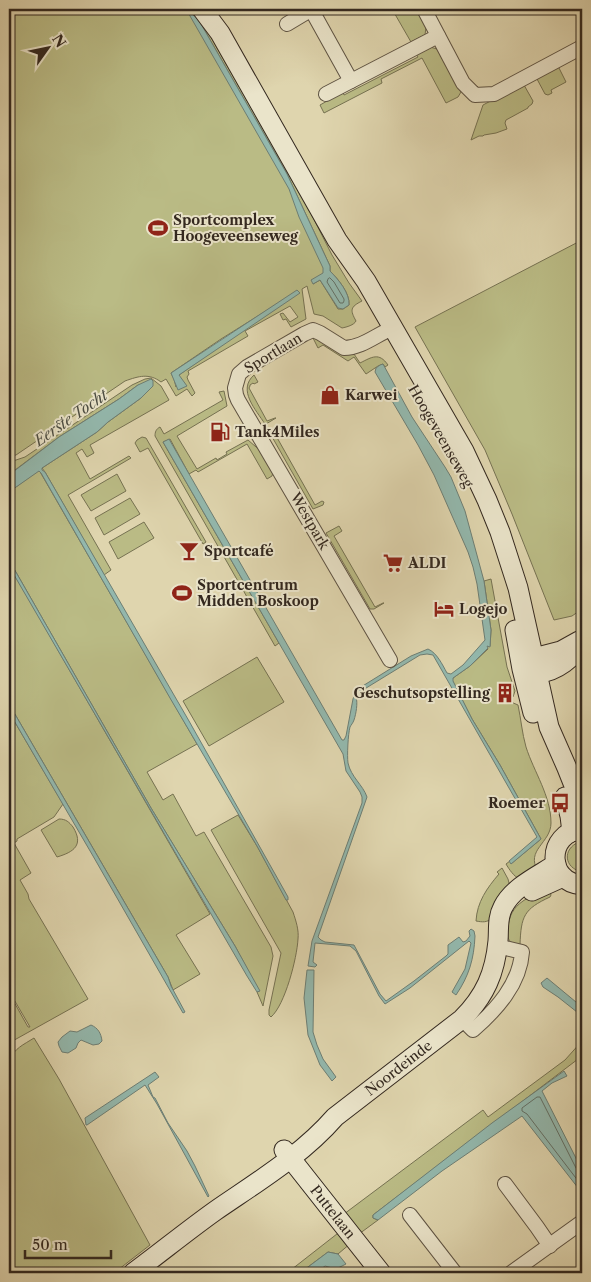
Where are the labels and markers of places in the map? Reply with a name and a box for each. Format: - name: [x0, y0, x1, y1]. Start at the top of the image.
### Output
- place label: Sportcomplex Hoogeveenseweg: [173, 211, 299, 245]
- sports icon: Sportcomplex Hoogeveenseweg: [147, 217, 169, 239]
- shop icon: Karwei: [319, 384, 341, 406]
- place label: Karwei: [345, 386, 397, 404]
- fuel station icon: Tank4Miles: [209, 421, 231, 443]
- place label: Tank4Miles: [235, 423, 320, 441]
- bar icon: Sportcafé: [178, 540, 200, 562]
- place label: Sportcafé: [204, 542, 274, 560]
- supermarket icon: ALDI: [382, 552, 404, 574]
- place label: ALDI: [407, 554, 447, 572]
- place label: Sportcentrum Midden Boskoop: [197, 576, 319, 610]
- sports icon: Sportcentrum Midden Boskoop: [171, 582, 193, 604]
- hotel icon: Logejo: [433, 598, 455, 620]
- place label: Logejo: [459, 600, 508, 618]
- building icon: Geschutsopstelling: [494, 682, 516, 704]
- place label: Geschutsopstelling: [353, 684, 491, 702]
- bus stop icon: Roemer: [549, 792, 571, 814]
- place label: Roemer: [488, 794, 545, 812]

